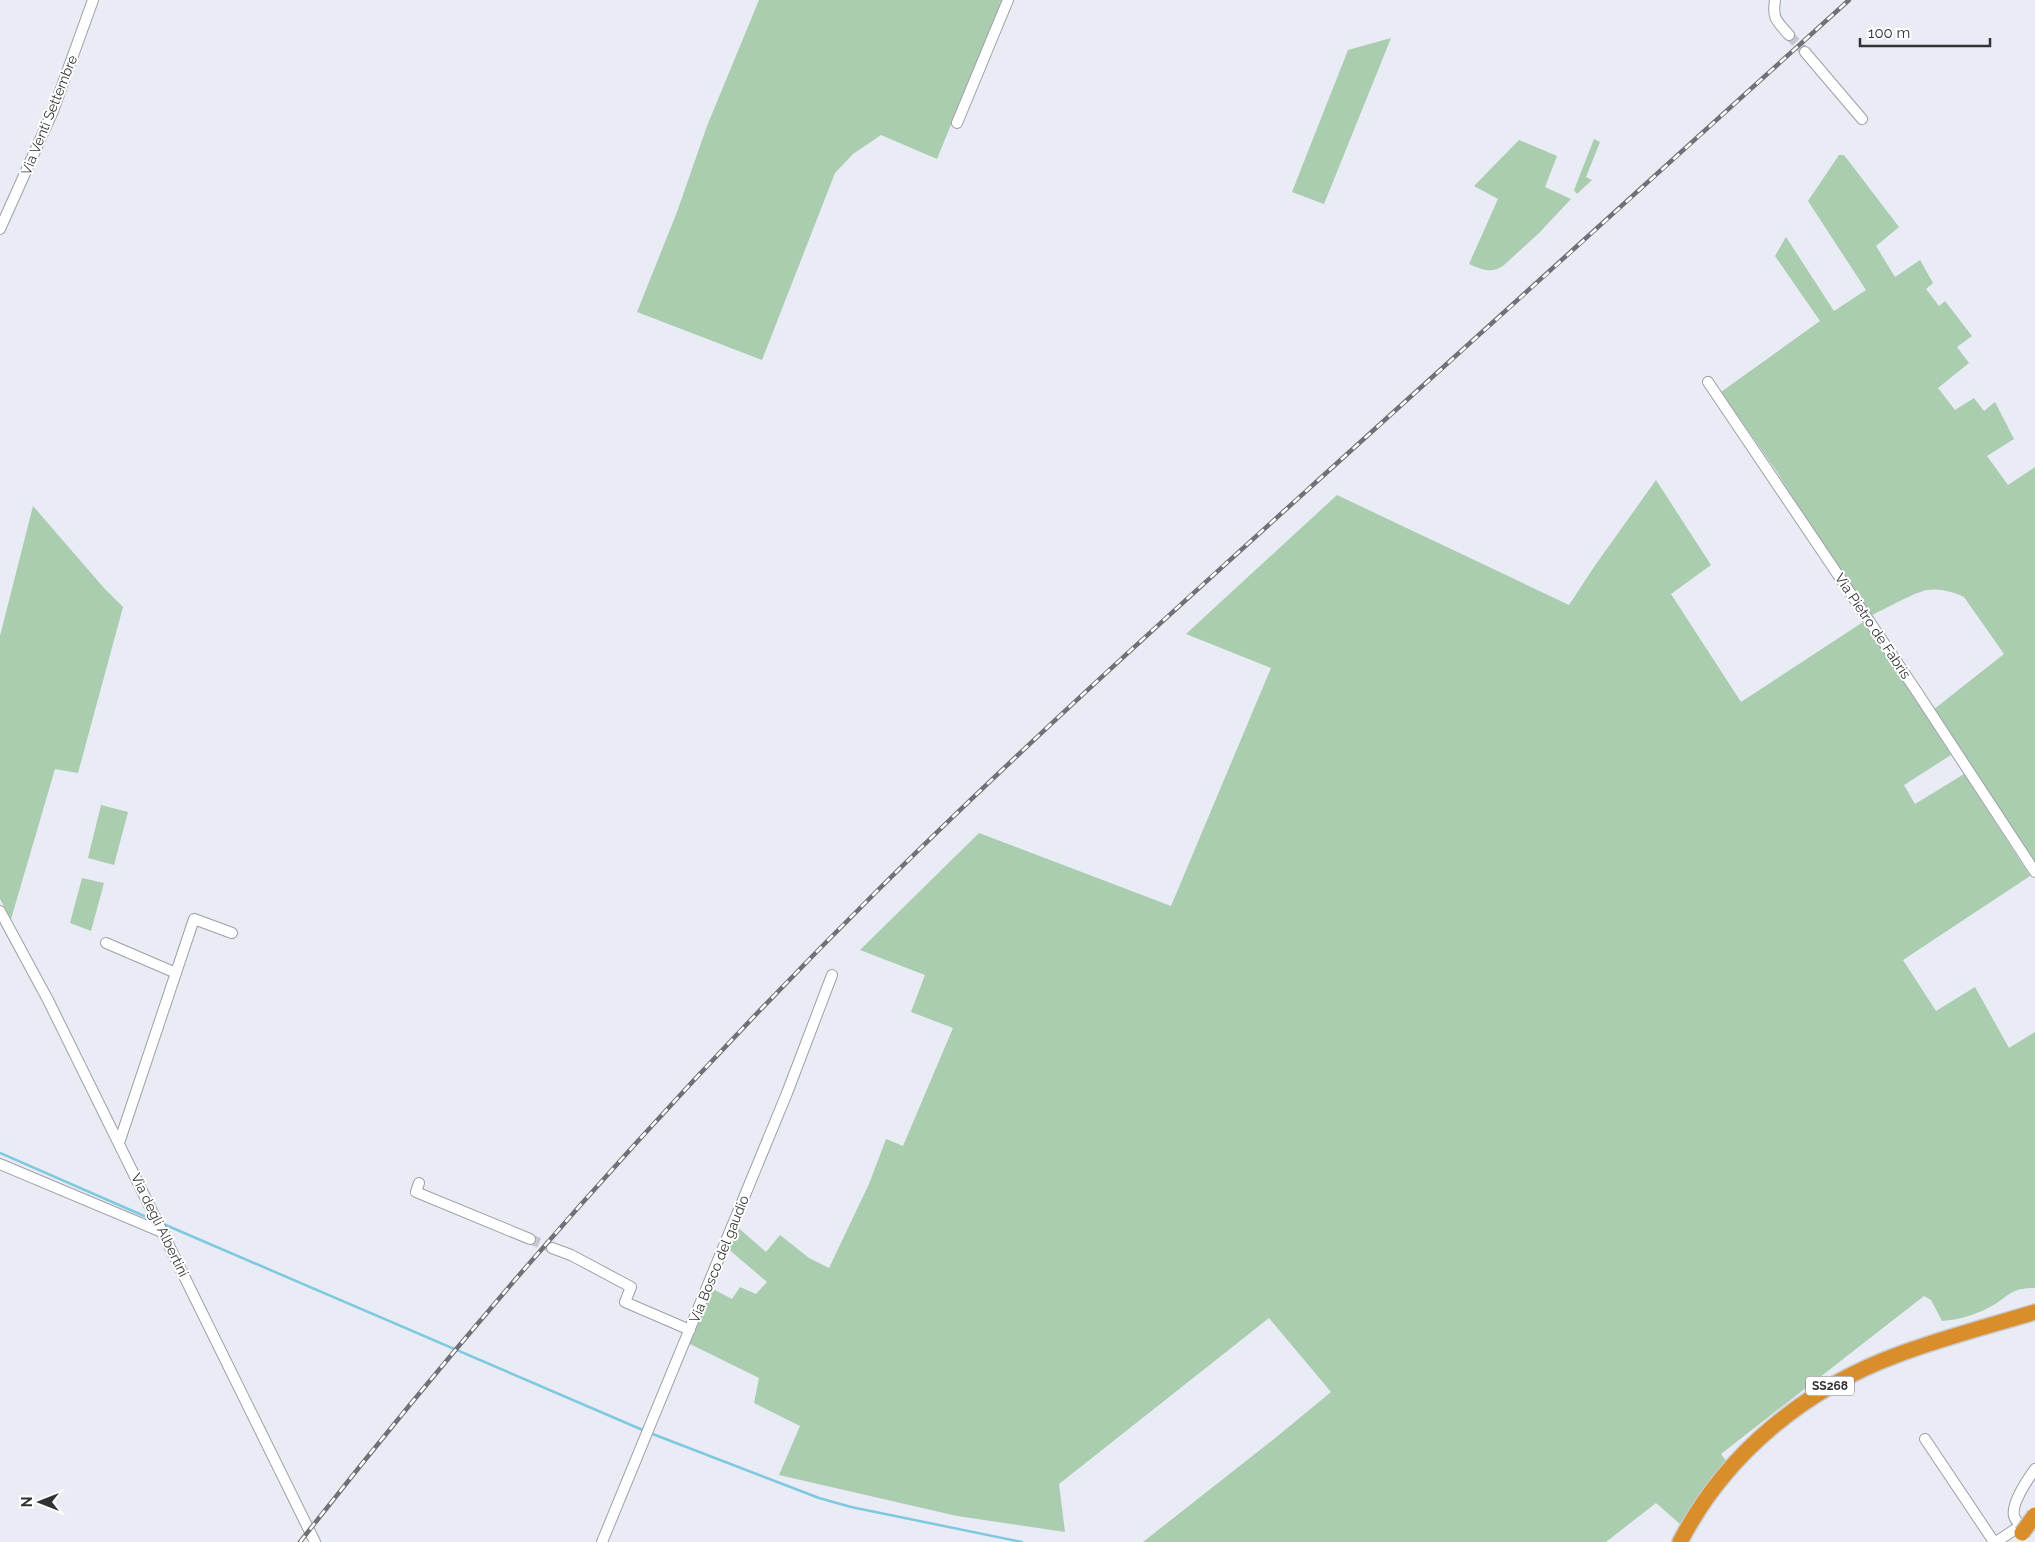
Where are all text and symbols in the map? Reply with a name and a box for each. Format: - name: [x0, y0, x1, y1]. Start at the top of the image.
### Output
- scale bar: [1860, 15, 1990, 47]
- text: 100 m: [1868, 24, 1910, 42]
- street label: Via Venti Settembre: [18, 53, 80, 177]
- street label: Via Pietro de Fabris: [1832, 570, 1914, 682]
- street label: Via degli Albertini: [128, 1171, 192, 1279]
- street label: Via Bosco del gaudio: [686, 1193, 752, 1325]
- road number: SS268: [1806, 1376, 1854, 1395]
- north arrow: [15, 1477, 65, 1527]
- text: N: [19, 1497, 35, 1507]

